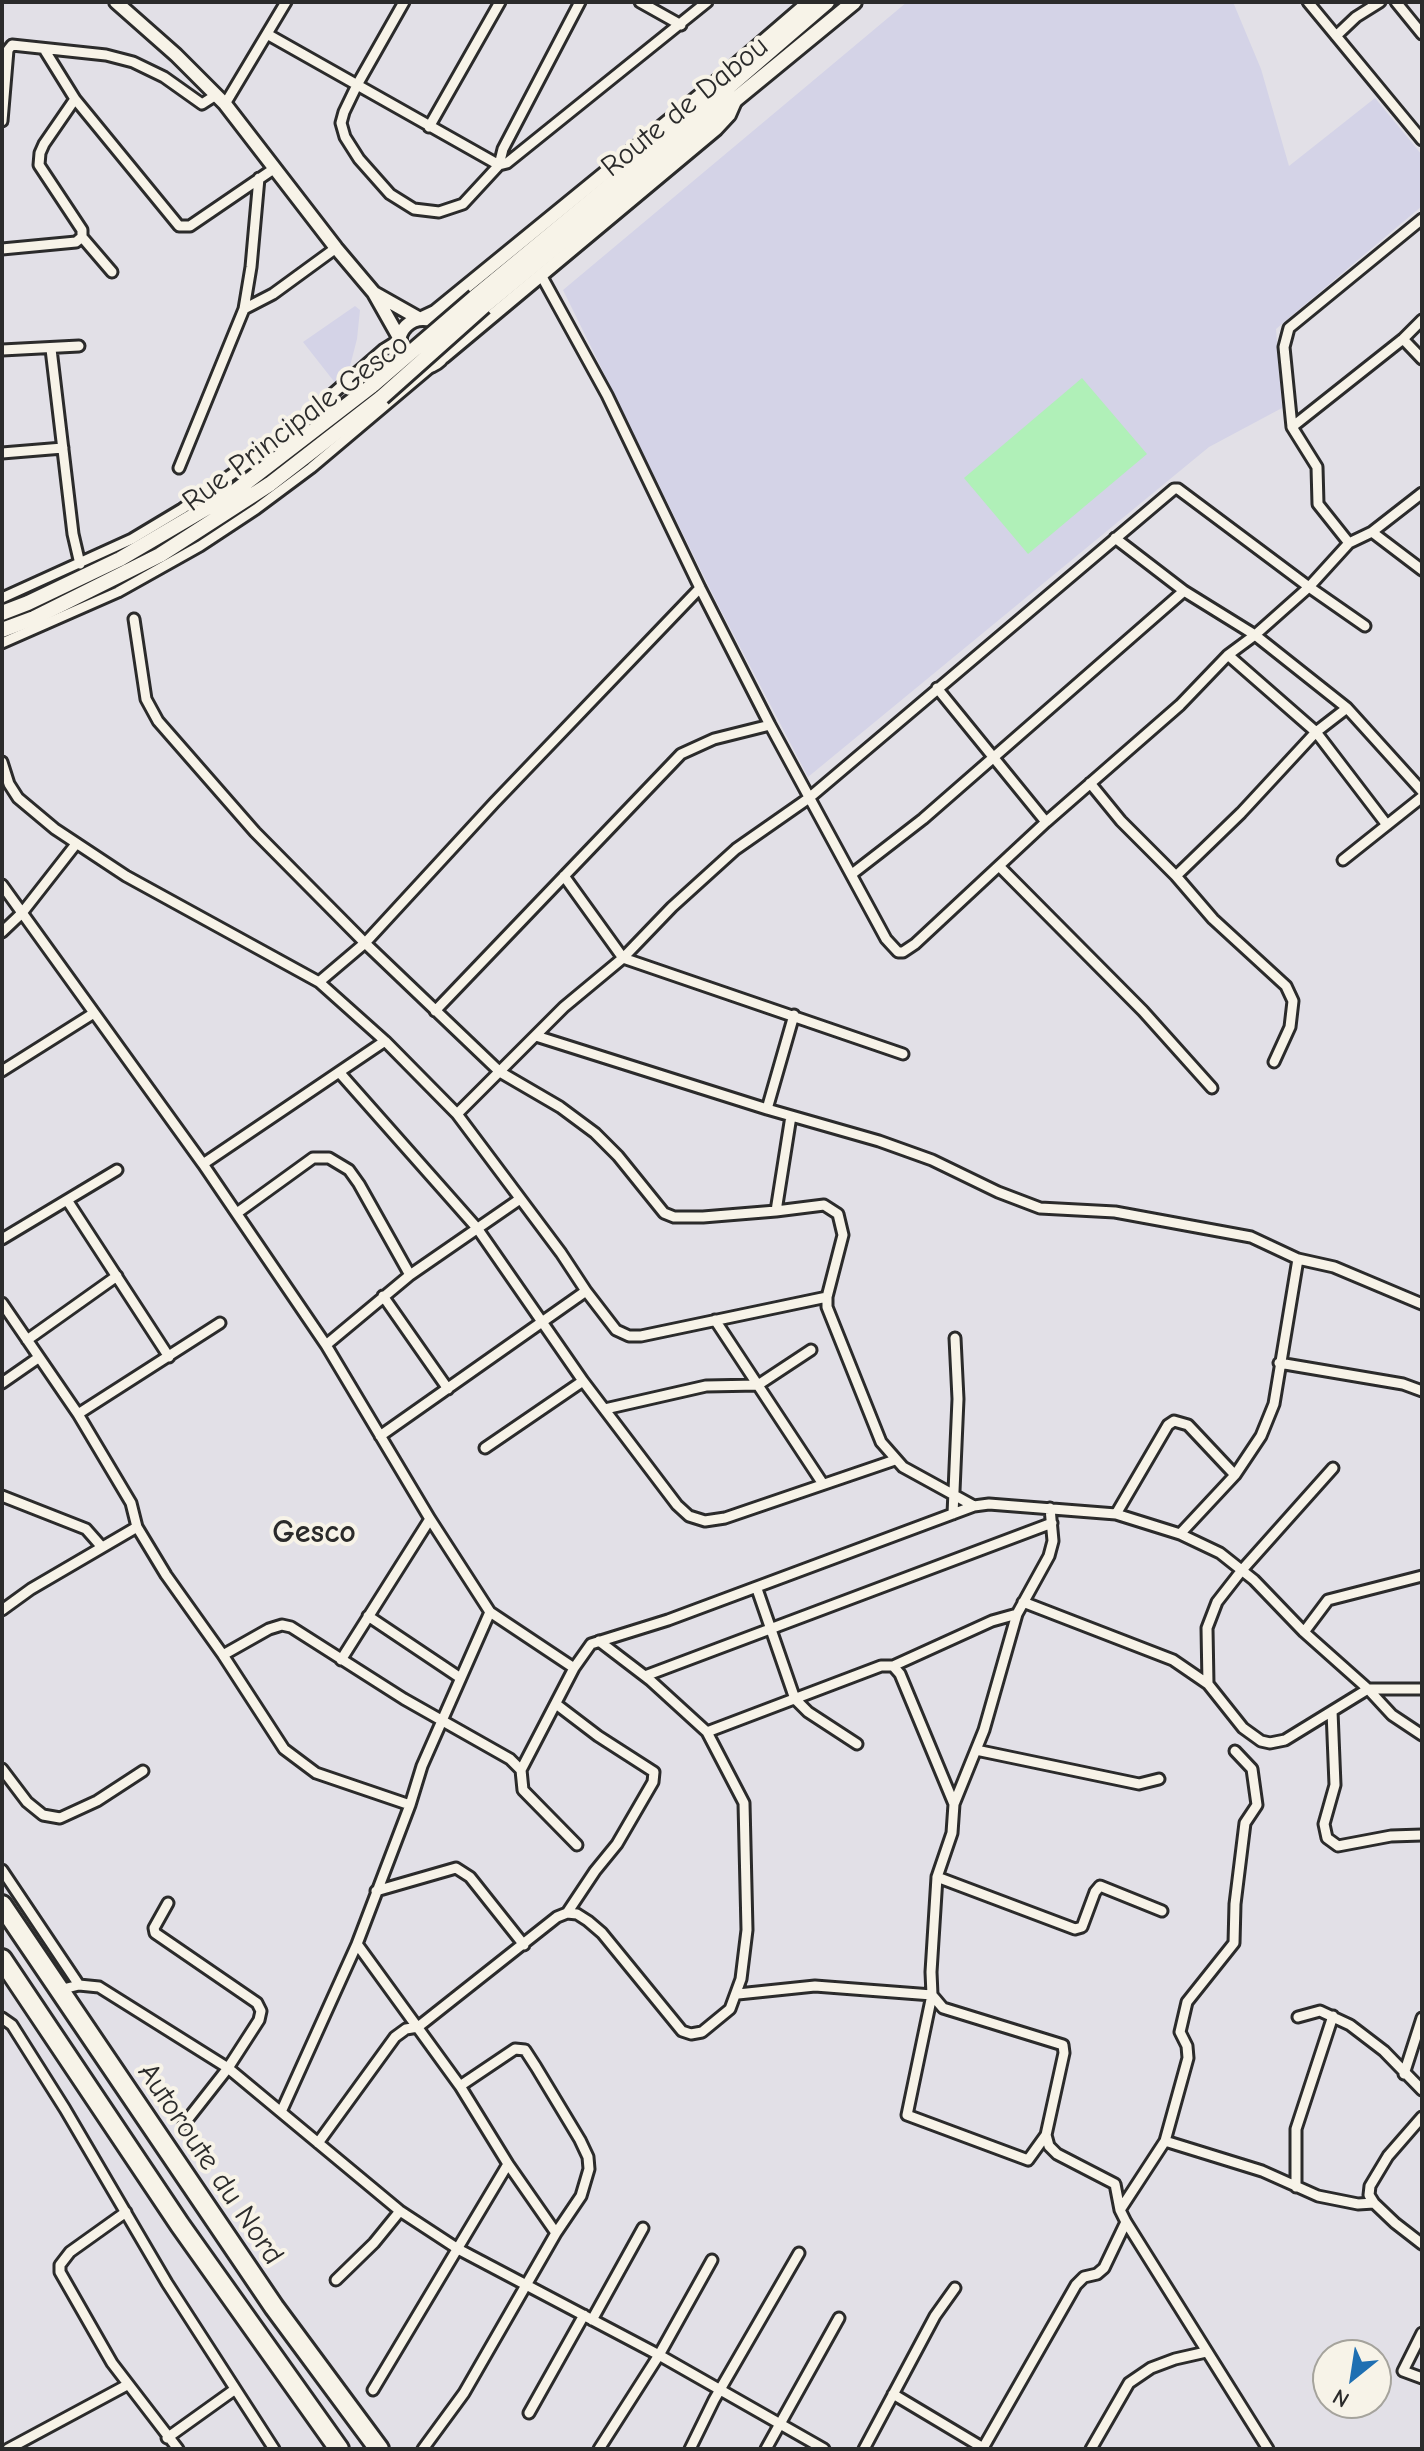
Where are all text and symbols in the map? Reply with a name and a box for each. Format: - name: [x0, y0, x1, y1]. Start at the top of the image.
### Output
- street label: Route de Dabou: [594, 29, 776, 185]
- street label: Rue Principale Gesco: [176, 326, 416, 520]
- district label: Gesco: [272, 1514, 356, 1552]
- street label: Autoroute du Nord: [129, 2056, 291, 2272]
- north arrow: [1312, 2339, 1392, 2419]
- text: N: [1328, 2383, 1354, 2413]

